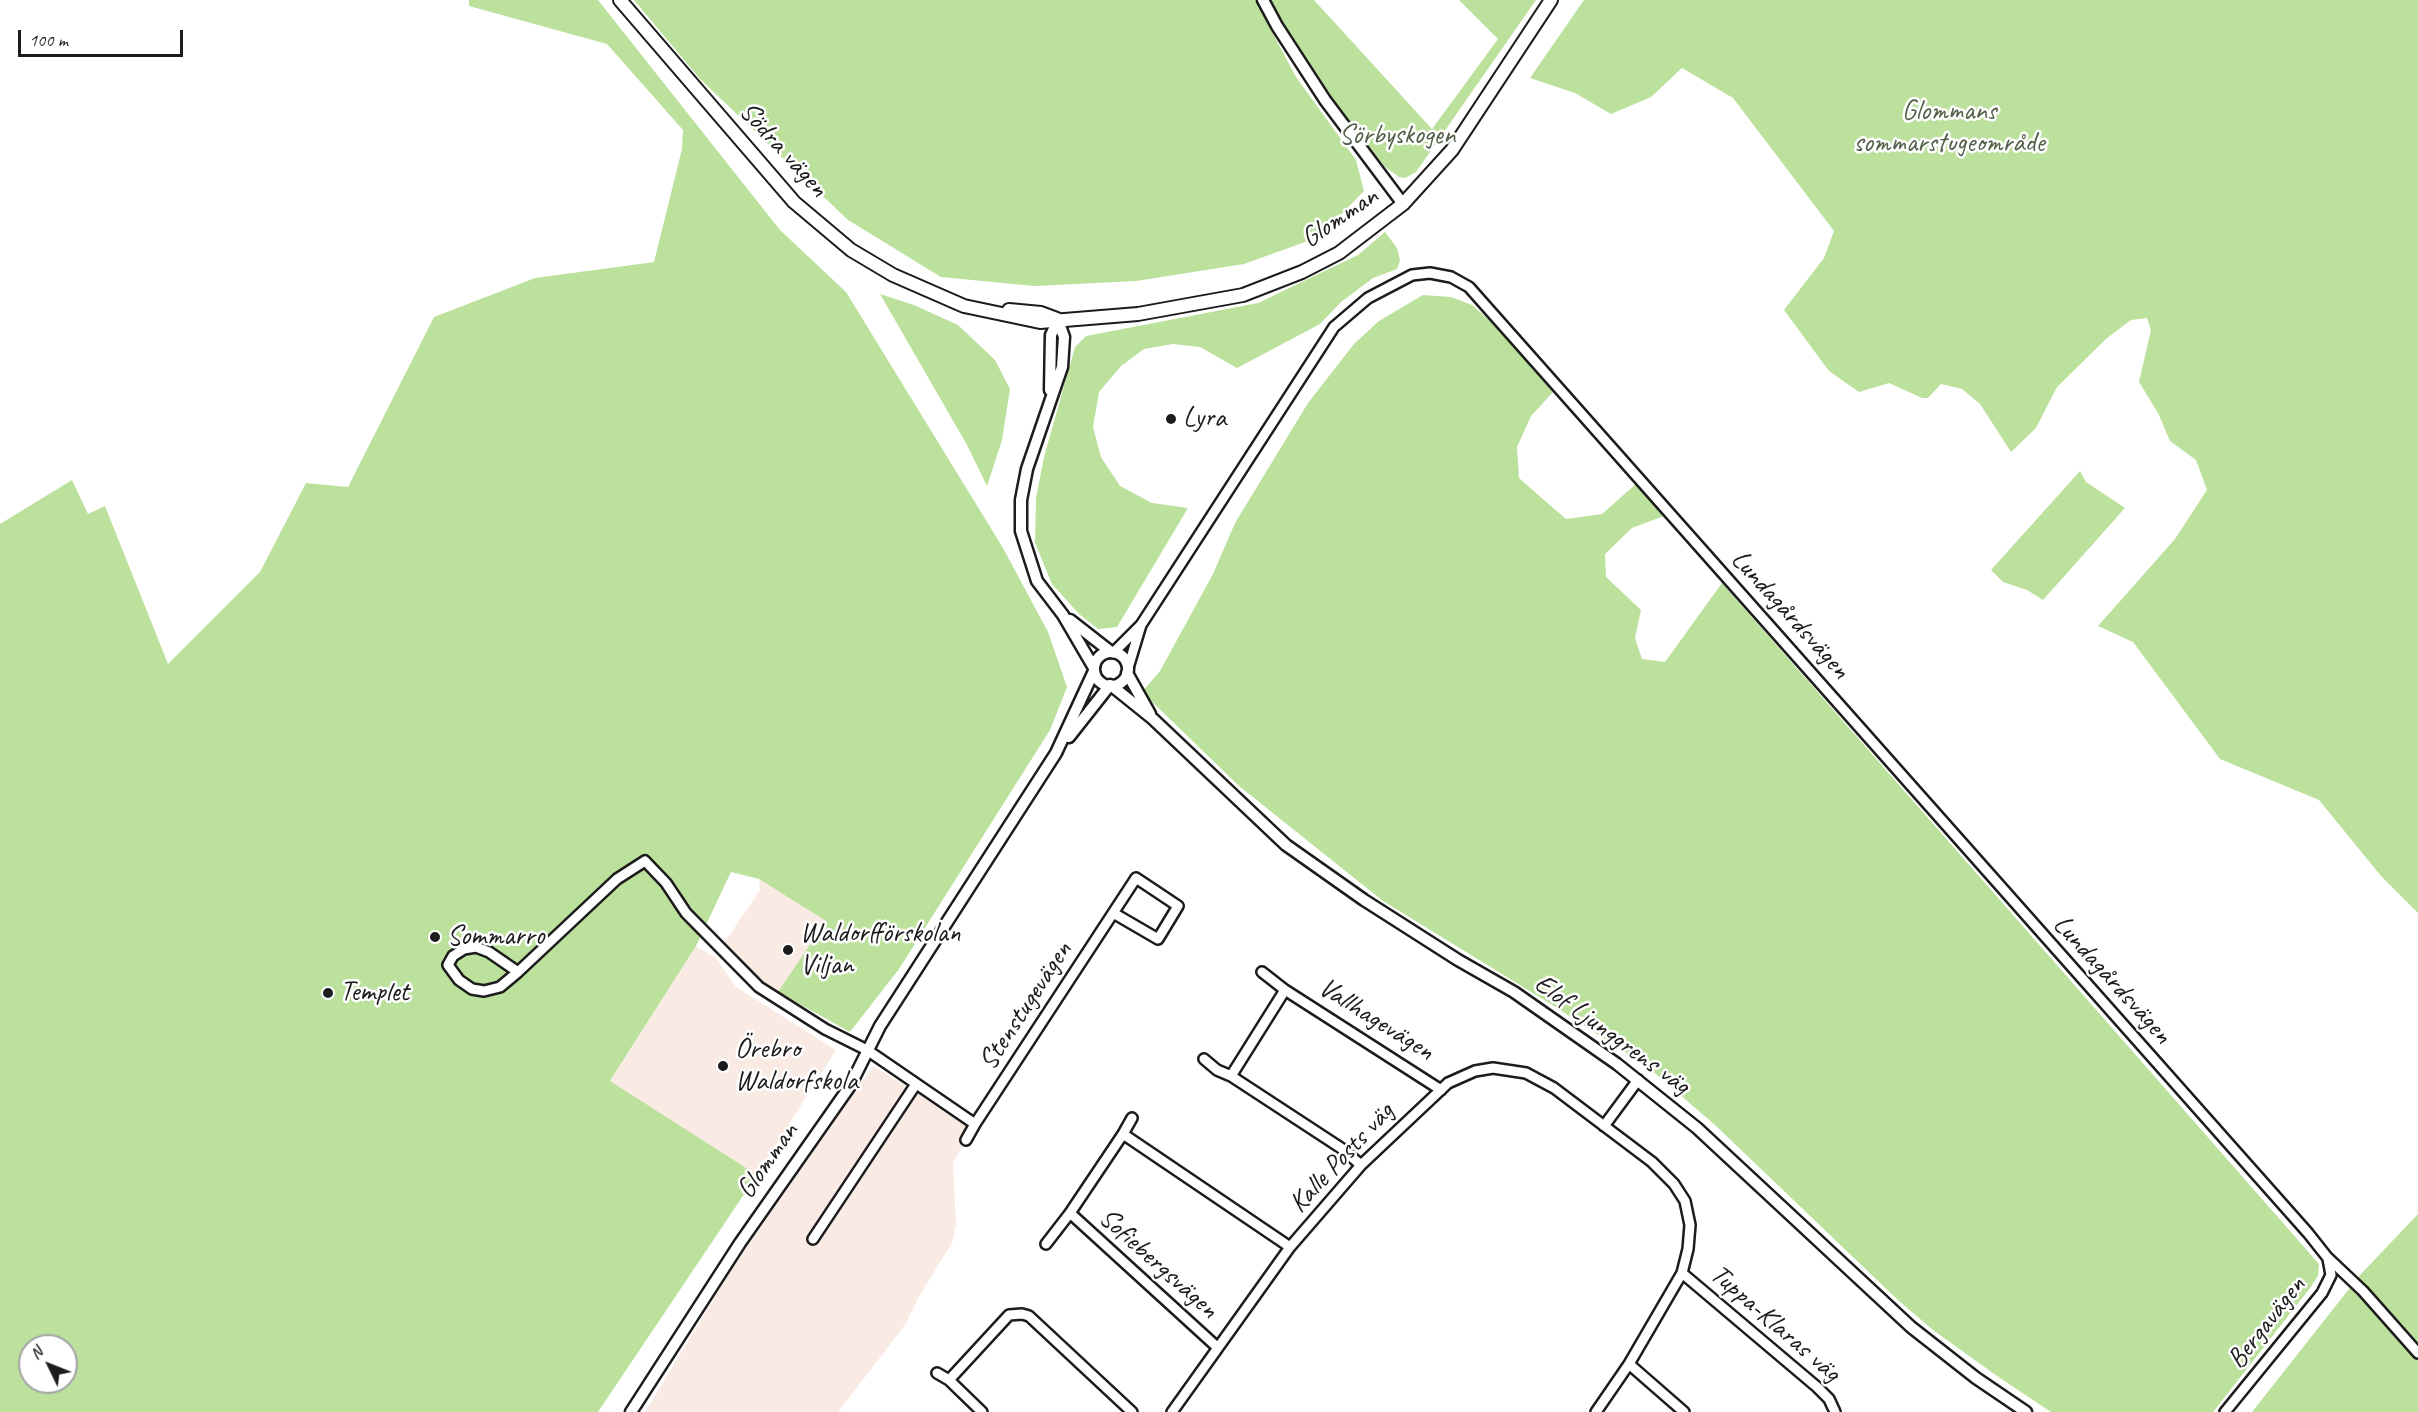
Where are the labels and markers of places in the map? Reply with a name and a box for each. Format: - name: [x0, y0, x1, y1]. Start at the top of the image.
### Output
- place label: Lyra: [1183, 402, 1226, 436]
- marker: Lyra: [1164, 412, 1178, 426]
- place label: Waldorfförskolan Viljan: [800, 917, 960, 983]
- place label: Sommarro: [447, 920, 544, 954]
- marker: Sommarro: [428, 930, 442, 944]
- marker: Waldorfförskolan Viljan: [781, 943, 795, 957]
- place label: Templet: [340, 976, 409, 1010]
- marker: Templet: [321, 986, 335, 1000]
- place label: Örebro Waldorfskola: [735, 1033, 858, 1099]
- marker: Örebro Waldorfskola: [716, 1059, 730, 1073]

